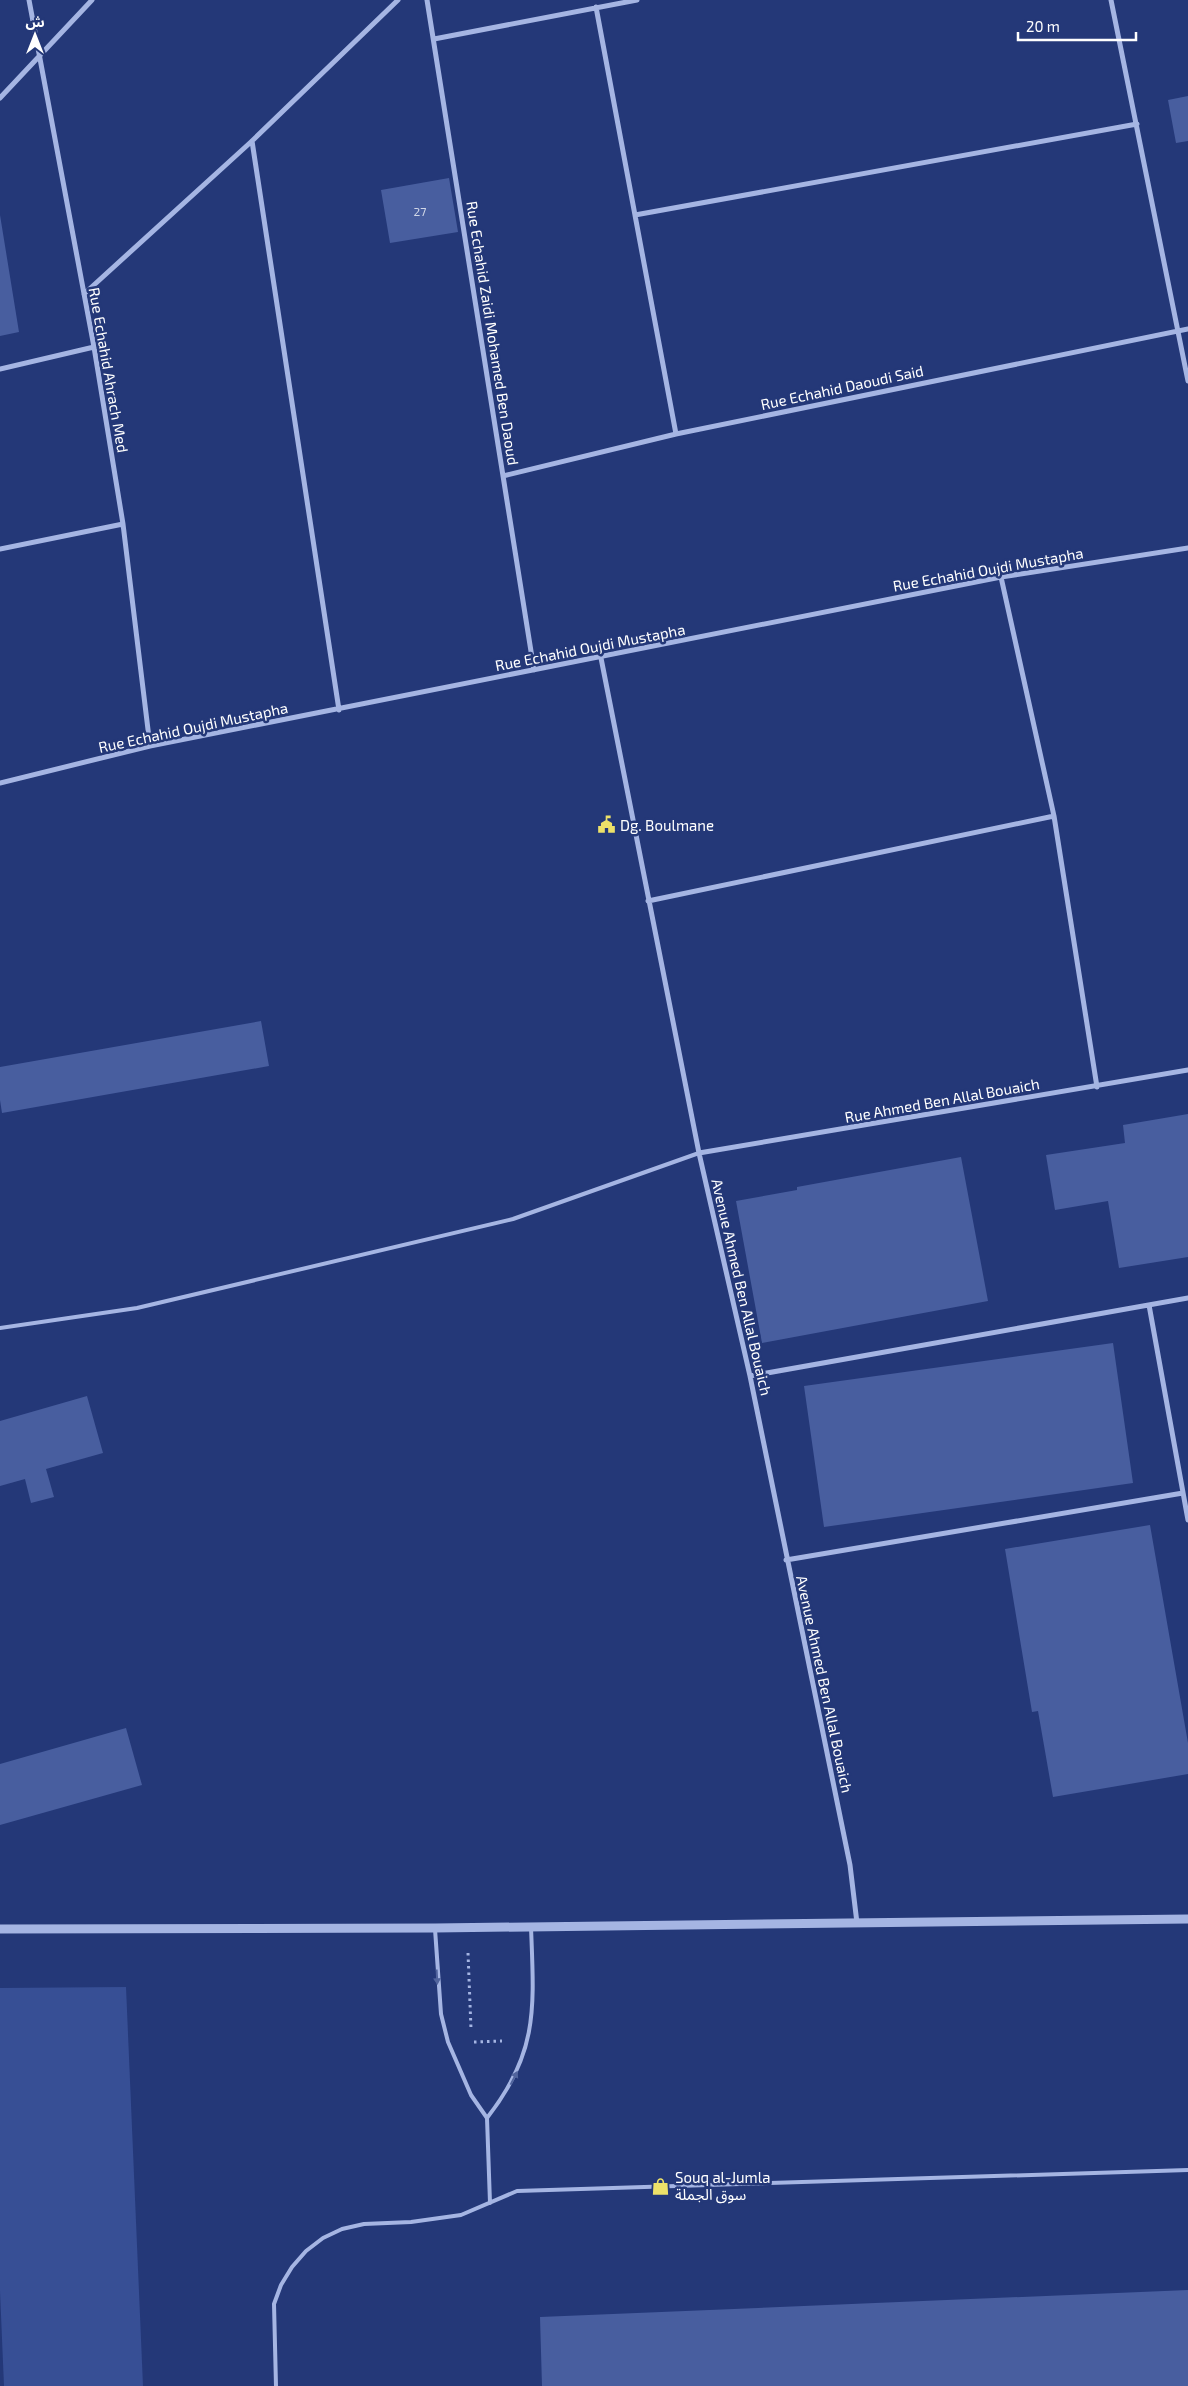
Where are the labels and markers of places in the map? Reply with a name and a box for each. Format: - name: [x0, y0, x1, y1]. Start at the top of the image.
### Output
- public building icon: Dg. Boulmane: [596, 815, 616, 835]
- place label: Dg. Boulmane: [620, 816, 714, 834]
- place label: Souq al-Jumla سوق الجملة: [675, 2168, 770, 2204]
- shop icon: Souq al-Jumla سوق الجملة: [651, 2176, 671, 2196]

